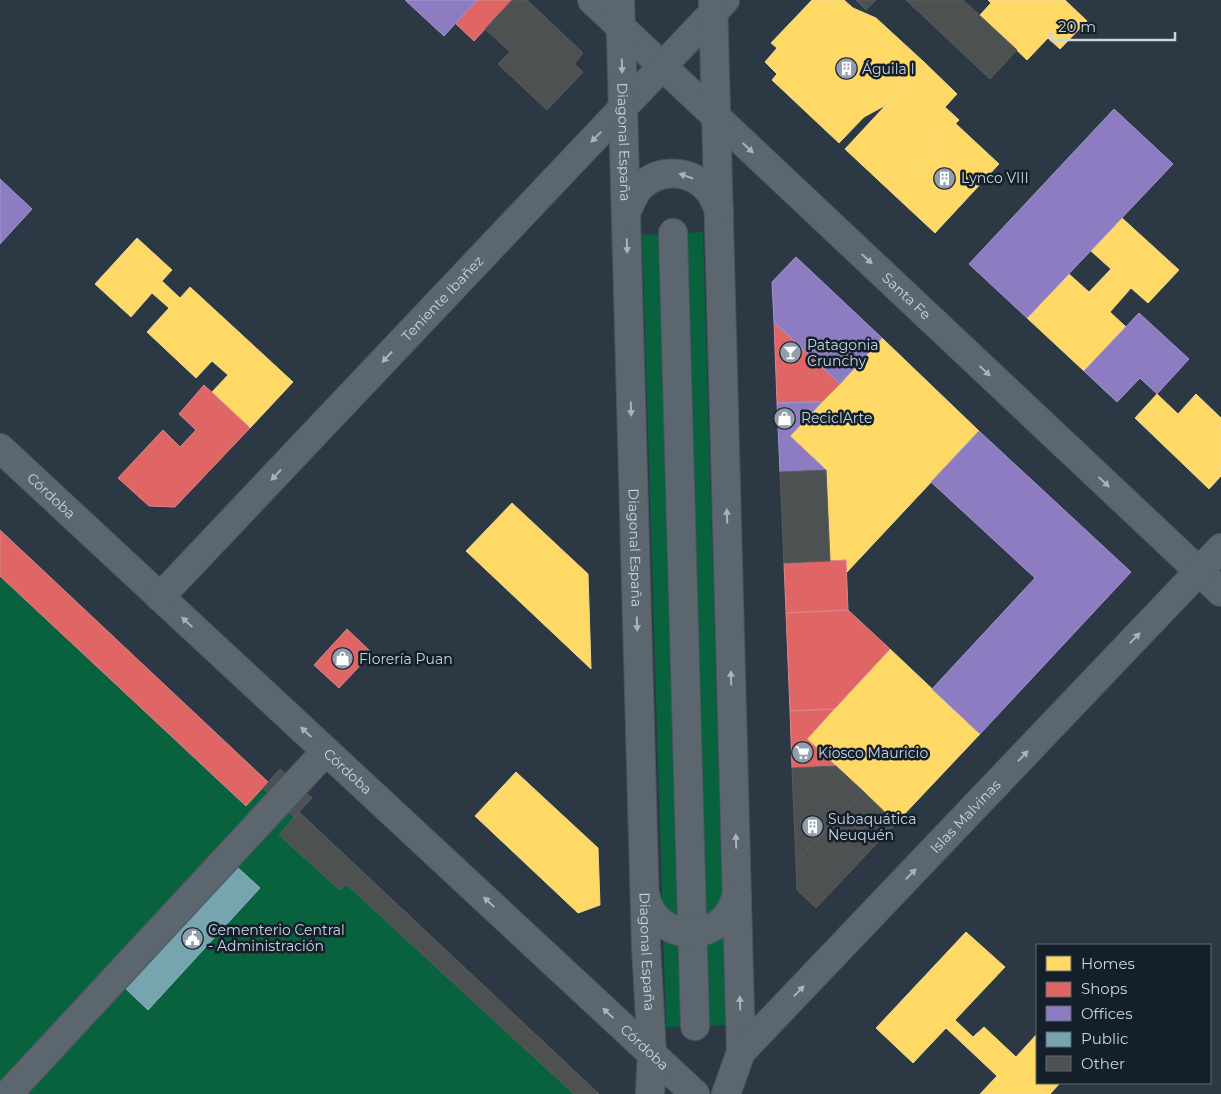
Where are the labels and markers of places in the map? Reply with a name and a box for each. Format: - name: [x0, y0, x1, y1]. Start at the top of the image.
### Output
- building icon: Águila I: [834, 57, 858, 81]
- place label: Águila I: [862, 60, 915, 78]
- building icon: Lynco VIII: [933, 166, 957, 190]
- place label: Lynco VIII: [961, 169, 1029, 187]
- place label: Patagonia Crunchy: [807, 336, 879, 370]
- bar icon: Patagonia Crunchy: [779, 341, 803, 365]
- shop icon: ReciclArte: [773, 406, 797, 430]
- place label: ReciclArte: [801, 409, 872, 427]
- shop icon: Florería Puan: [331, 647, 355, 671]
- place label: Florería Puan: [359, 650, 453, 668]
- supermarket icon: Kiosco Mauricio: [790, 741, 814, 765]
- place label: Kiosco Mauricio: [818, 744, 928, 762]
- place label: Subaquática Neuquén: [828, 810, 916, 844]
- building icon: Subaquática Neuquén: [800, 815, 824, 839]
- place label: Cementerio Central - Administración: [208, 921, 345, 955]
- public building icon: Cementerio Central - Administración: [180, 926, 204, 950]

